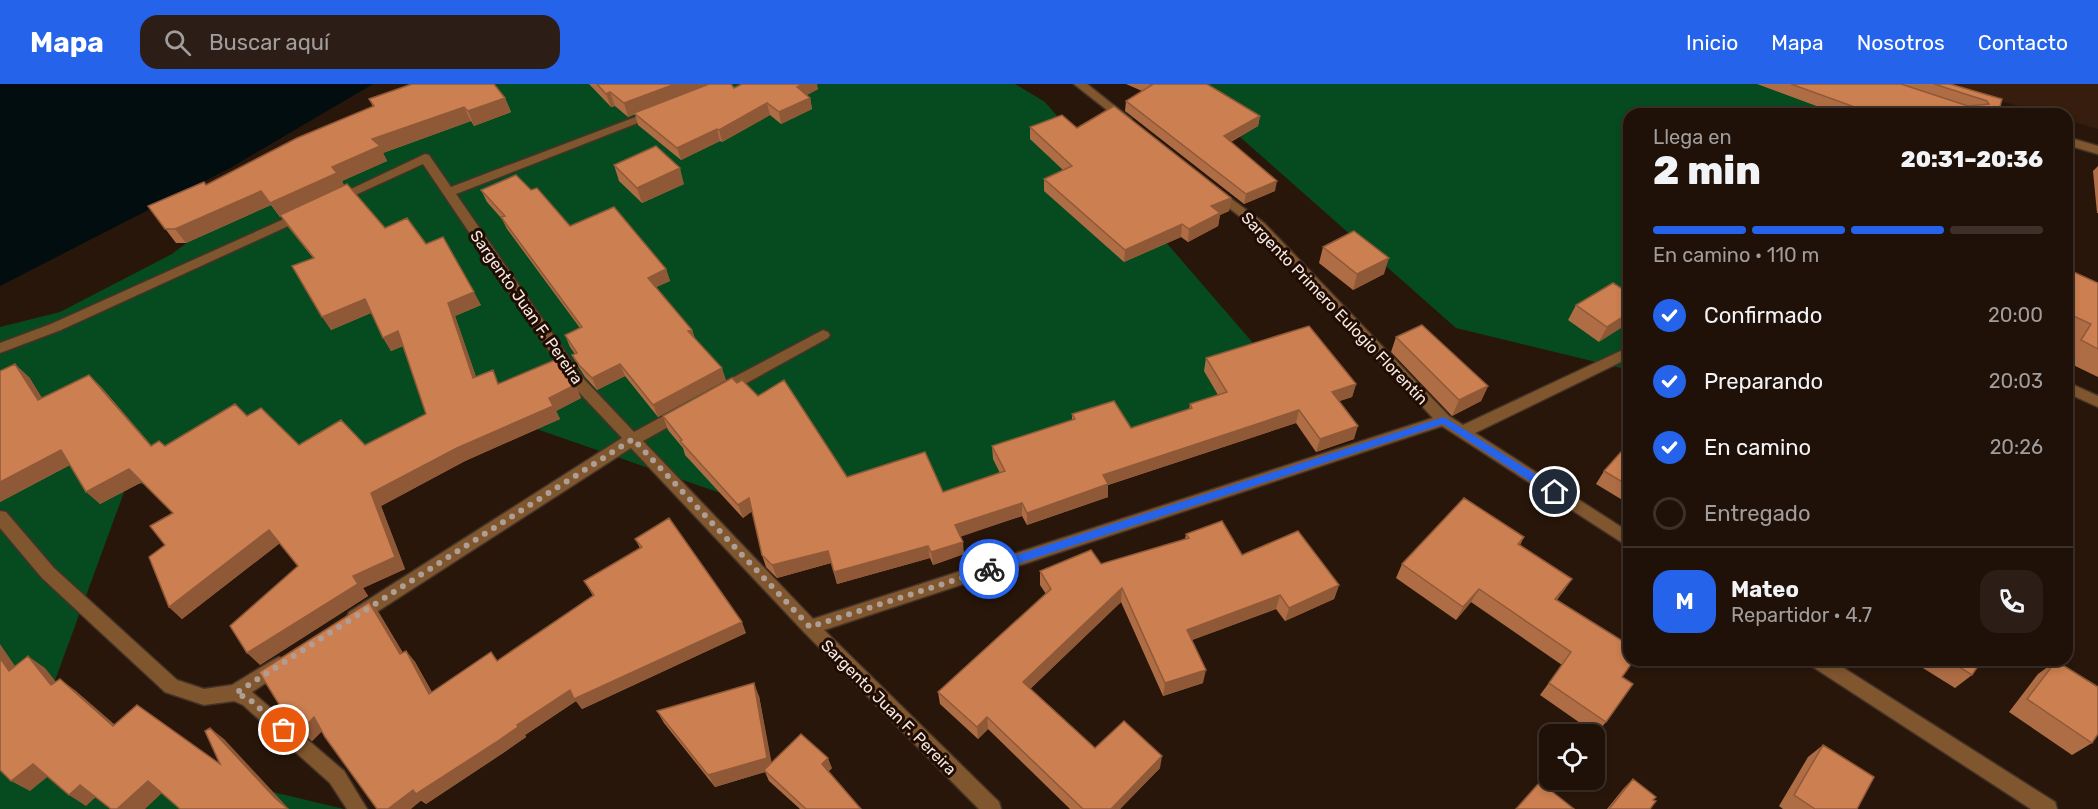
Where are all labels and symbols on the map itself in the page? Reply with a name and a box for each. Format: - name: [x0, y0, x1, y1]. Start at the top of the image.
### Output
- street label: Sargento Primero Eulogio Florentín: [1237, 208, 1432, 409]
- street label: Sargento Juan F. Pereira: [466, 227, 587, 388]
- pin: [1529, 466, 1580, 517]
- courier: [959, 539, 1019, 599]
- street label: Sargento Juan F. Pereira: [817, 636, 960, 779]
- pin: [258, 704, 309, 755]

